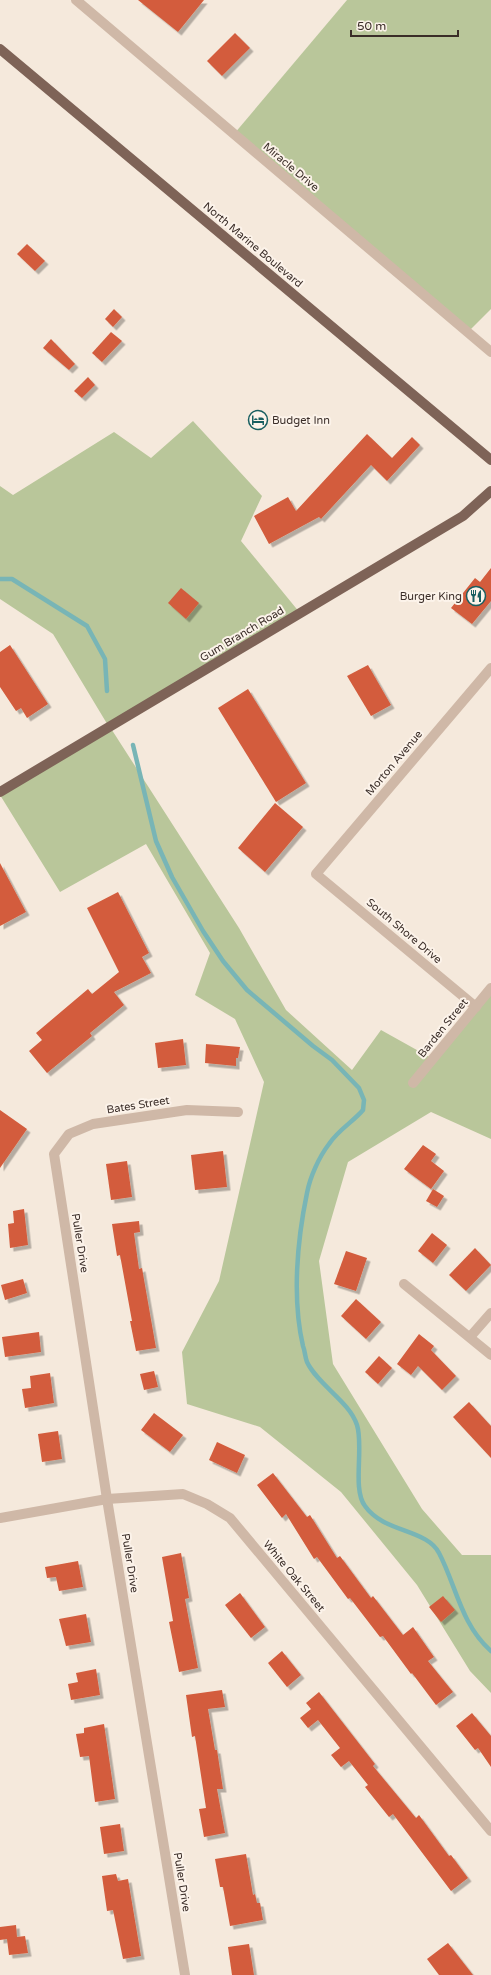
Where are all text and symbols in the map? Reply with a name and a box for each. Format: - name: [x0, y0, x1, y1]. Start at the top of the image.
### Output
- scale bar: [351, 12, 458, 38]
- text: 50 m: [357, 19, 386, 33]
- street label: Miracle Drive: [261, 140, 321, 194]
- street label: North Marine Boulevard: [201, 200, 305, 290]
- hotel icon: Budget Inn: [247, 409, 269, 431]
- place label: Budget Inn: [272, 414, 330, 427]
- restaurant icon: Burger King: [465, 585, 487, 607]
- place label: Burger King: [400, 590, 462, 603]
- street label: Gum Branch Road: [198, 604, 286, 664]
- street label: Morton Avenue: [363, 728, 425, 798]
- street label: South Shore Drive: [364, 896, 444, 966]
- street label: Barden Street: [415, 996, 471, 1060]
- street label: Bates Street: [106, 1094, 170, 1116]
- street label: Puller Drive: [69, 1212, 91, 1274]
- street label: Puller Drive: [119, 1532, 141, 1594]
- street label: White Oak Street: [260, 1538, 328, 1614]
- street label: Puller Drive: [171, 1851, 193, 1913]

